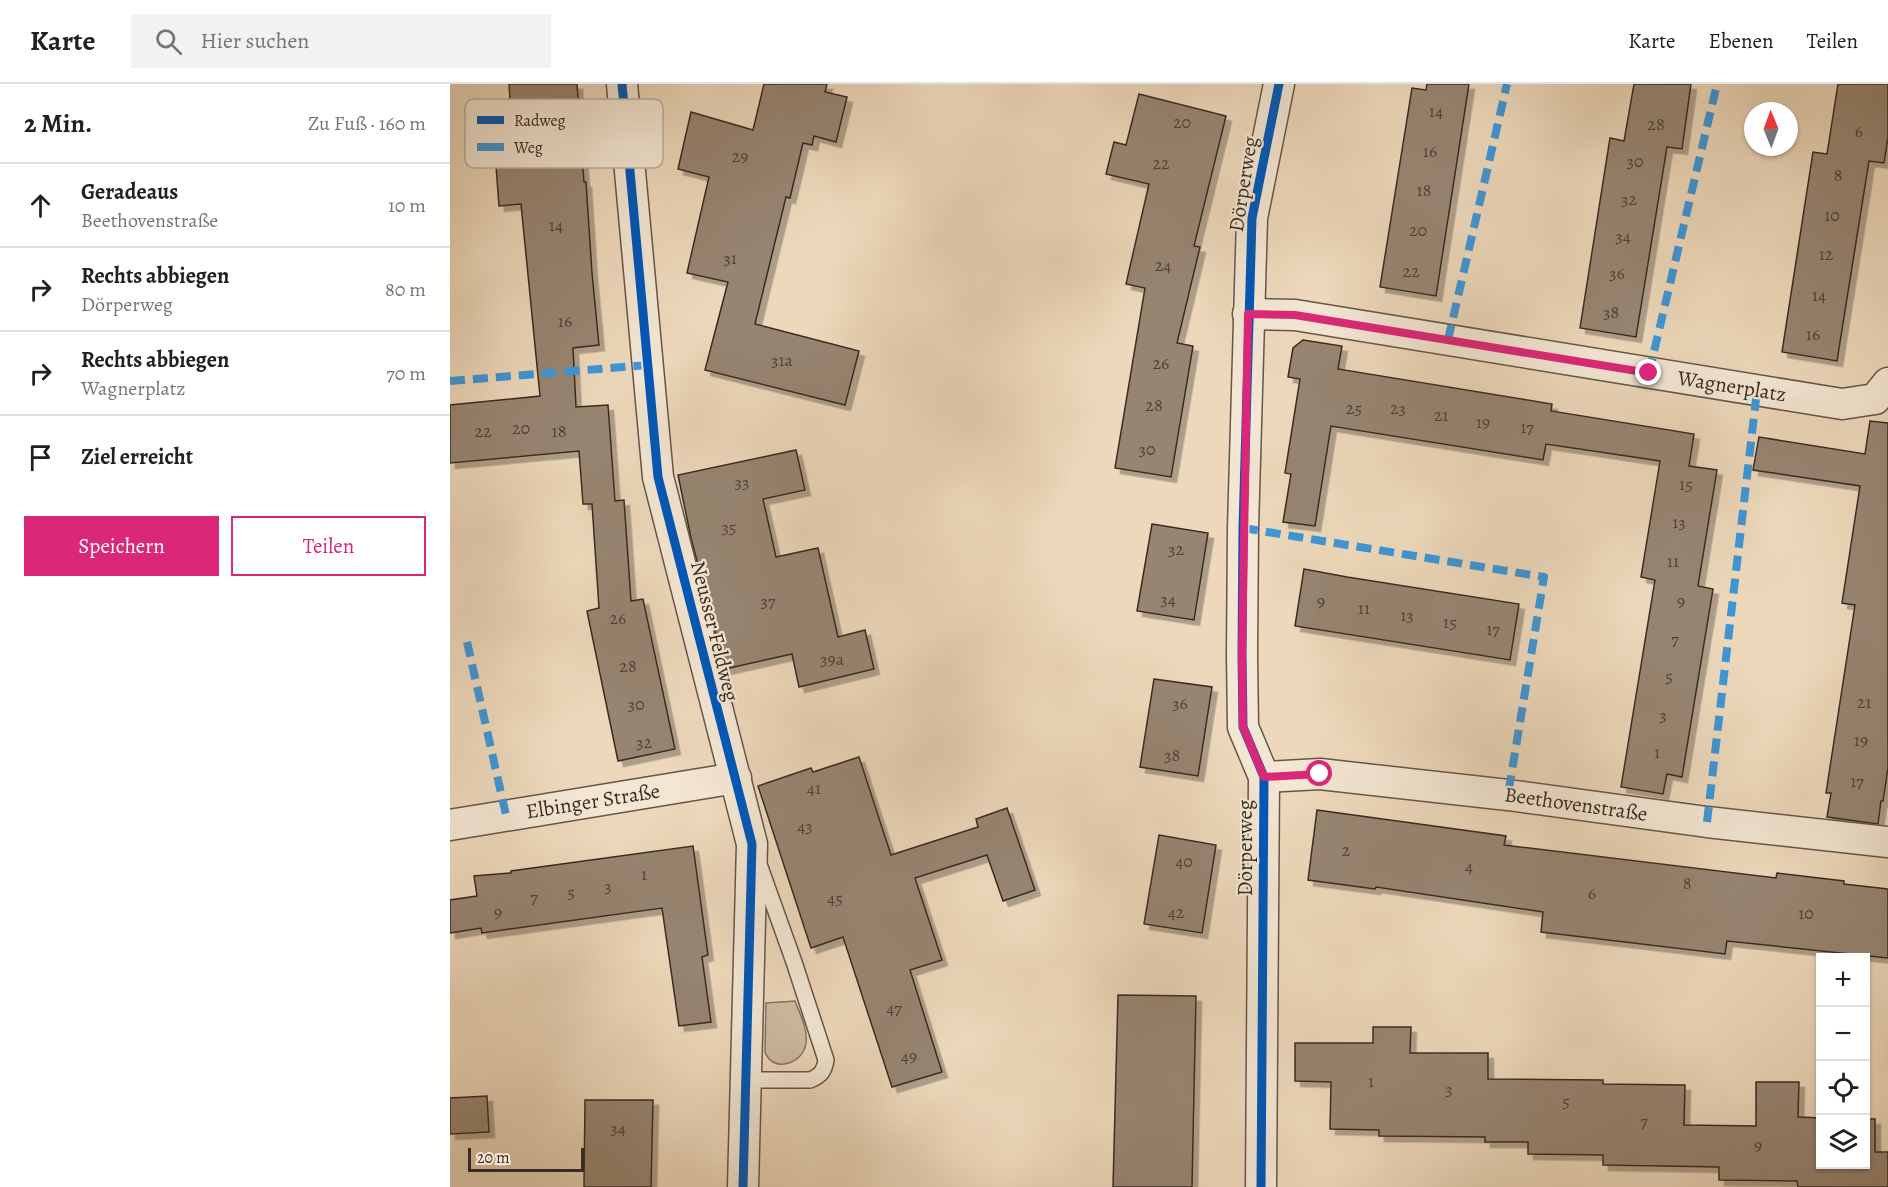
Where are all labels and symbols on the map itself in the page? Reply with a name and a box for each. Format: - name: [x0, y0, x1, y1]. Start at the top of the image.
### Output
- legend: [465, 99, 663, 168]
- house number: 14: [1429, 99, 1443, 123]
- north arrow: [1744, 102, 1798, 156]
- text: Radweg: [514, 110, 566, 132]
- house number: 20: [1173, 110, 1191, 134]
- house number: 28: [1647, 112, 1665, 136]
- house number: 6: [1855, 119, 1863, 143]
- street label: Dörperweg: [1222, 134, 1264, 234]
- text: Weg: [513, 137, 543, 159]
- house number: 16: [1423, 139, 1437, 163]
- house number: 29: [732, 144, 748, 168]
- house number: 30: [1626, 149, 1644, 173]
- house number: 22: [1152, 151, 1170, 175]
- house number: 8: [1834, 163, 1842, 187]
- house number: 18: [1417, 178, 1431, 202]
- house number: 32: [1621, 187, 1637, 211]
- house number: 10: [1824, 203, 1840, 227]
- house number: 14: [549, 213, 563, 237]
- house number: 20: [1409, 218, 1427, 242]
- house number: 34: [1615, 224, 1631, 248]
- house number: 12: [1819, 242, 1834, 266]
- house number: 31: [723, 246, 737, 270]
- house number: 24: [1155, 253, 1171, 277]
- house number: 22: [1402, 259, 1420, 283]
- house number: 36: [1609, 261, 1625, 285]
- house number: 14: [1812, 283, 1826, 307]
- house number: 38: [1603, 300, 1619, 324]
- house number: 16: [558, 309, 572, 333]
- house number: 16: [1806, 322, 1820, 346]
- house number: 31a: [771, 348, 794, 372]
- house number: 26: [1153, 351, 1169, 375]
- route end: [1635, 359, 1661, 385]
- street label: Wagnerplatz: [1675, 363, 1788, 408]
- house number: 28: [1145, 393, 1163, 417]
- house number: 25: [1346, 396, 1362, 420]
- house number: 23: [1390, 396, 1406, 420]
- house number: 21: [1434, 403, 1448, 427]
- house number: 19: [1476, 410, 1490, 434]
- house number: 17: [1520, 415, 1534, 439]
- house number: 20: [512, 416, 530, 440]
- house number: 22: [474, 419, 492, 443]
- house number: 18: [552, 419, 566, 443]
- house number: 30: [1138, 437, 1156, 461]
- house number: 33: [735, 470, 749, 494]
- house number: 15: [1679, 472, 1693, 496]
- house number: 13: [1672, 510, 1686, 534]
- house number: 35: [721, 515, 737, 539]
- house number: 32: [1168, 537, 1184, 561]
- house number: 11: [1667, 549, 1679, 573]
- street label: Neusser Feldweg: [684, 558, 746, 705]
- house number: 34: [1160, 587, 1176, 611]
- house number: 37: [760, 589, 776, 613]
- house number: 9: [1317, 589, 1325, 613]
- house number: 9: [1677, 589, 1685, 613]
- house number: 11: [1358, 596, 1370, 620]
- house number: 13: [1400, 603, 1414, 627]
- house number: 26: [610, 606, 626, 630]
- house number: 15: [1443, 610, 1457, 634]
- house number: 17: [1486, 617, 1500, 641]
- house number: 7: [1671, 627, 1679, 651]
- house number: 39a: [820, 647, 845, 671]
- house number: 28: [619, 654, 637, 678]
- house number: 5: [1665, 664, 1673, 688]
- house number: 21: [1857, 690, 1871, 714]
- house number: 36: [1172, 691, 1188, 715]
- house number: 30: [627, 692, 645, 716]
- house number: 3: [1659, 703, 1667, 727]
- house number: 19: [1854, 728, 1868, 752]
- house number: 32: [636, 730, 652, 754]
- house number: 1: [1654, 740, 1660, 764]
- house number: 38: [1164, 743, 1180, 767]
- route start: [1306, 760, 1332, 786]
- house number: 17: [1850, 769, 1864, 793]
- house number: 41: [807, 776, 821, 800]
- street label: Elbinger Straße: [524, 777, 662, 825]
- street label: Beethovenstraße: [1503, 780, 1649, 828]
- street label: Dörperweg: [1231, 799, 1259, 896]
- house number: 43: [797, 814, 813, 838]
- house number: 2: [1342, 838, 1351, 862]
- house number: 40: [1175, 849, 1193, 873]
- house number: 4: [1465, 854, 1473, 878]
- house number: 1: [641, 862, 647, 886]
- house number: 8: [1683, 871, 1691, 895]
- house number: 3: [604, 874, 612, 898]
- house number: 5: [567, 880, 575, 904]
- house number: 6: [1588, 881, 1596, 905]
- house number: 7: [530, 885, 538, 909]
- house number: 45: [827, 886, 843, 910]
- house number: 9: [494, 900, 502, 924]
- house number: 42: [1168, 900, 1185, 924]
- house number: 10: [1798, 901, 1814, 925]
- house number: 47: [886, 996, 902, 1020]
- house number: 49: [901, 1044, 917, 1068]
- house number: 1: [1368, 1069, 1374, 1093]
- house number: 3: [1445, 1077, 1453, 1101]
- house number: 5: [1562, 1089, 1570, 1113]
- house number: 7: [1640, 1109, 1648, 1133]
- house number: 34: [610, 1116, 626, 1140]
- house number: 9: [1754, 1133, 1762, 1157]
- scale bar: [468, 1145, 584, 1172]

